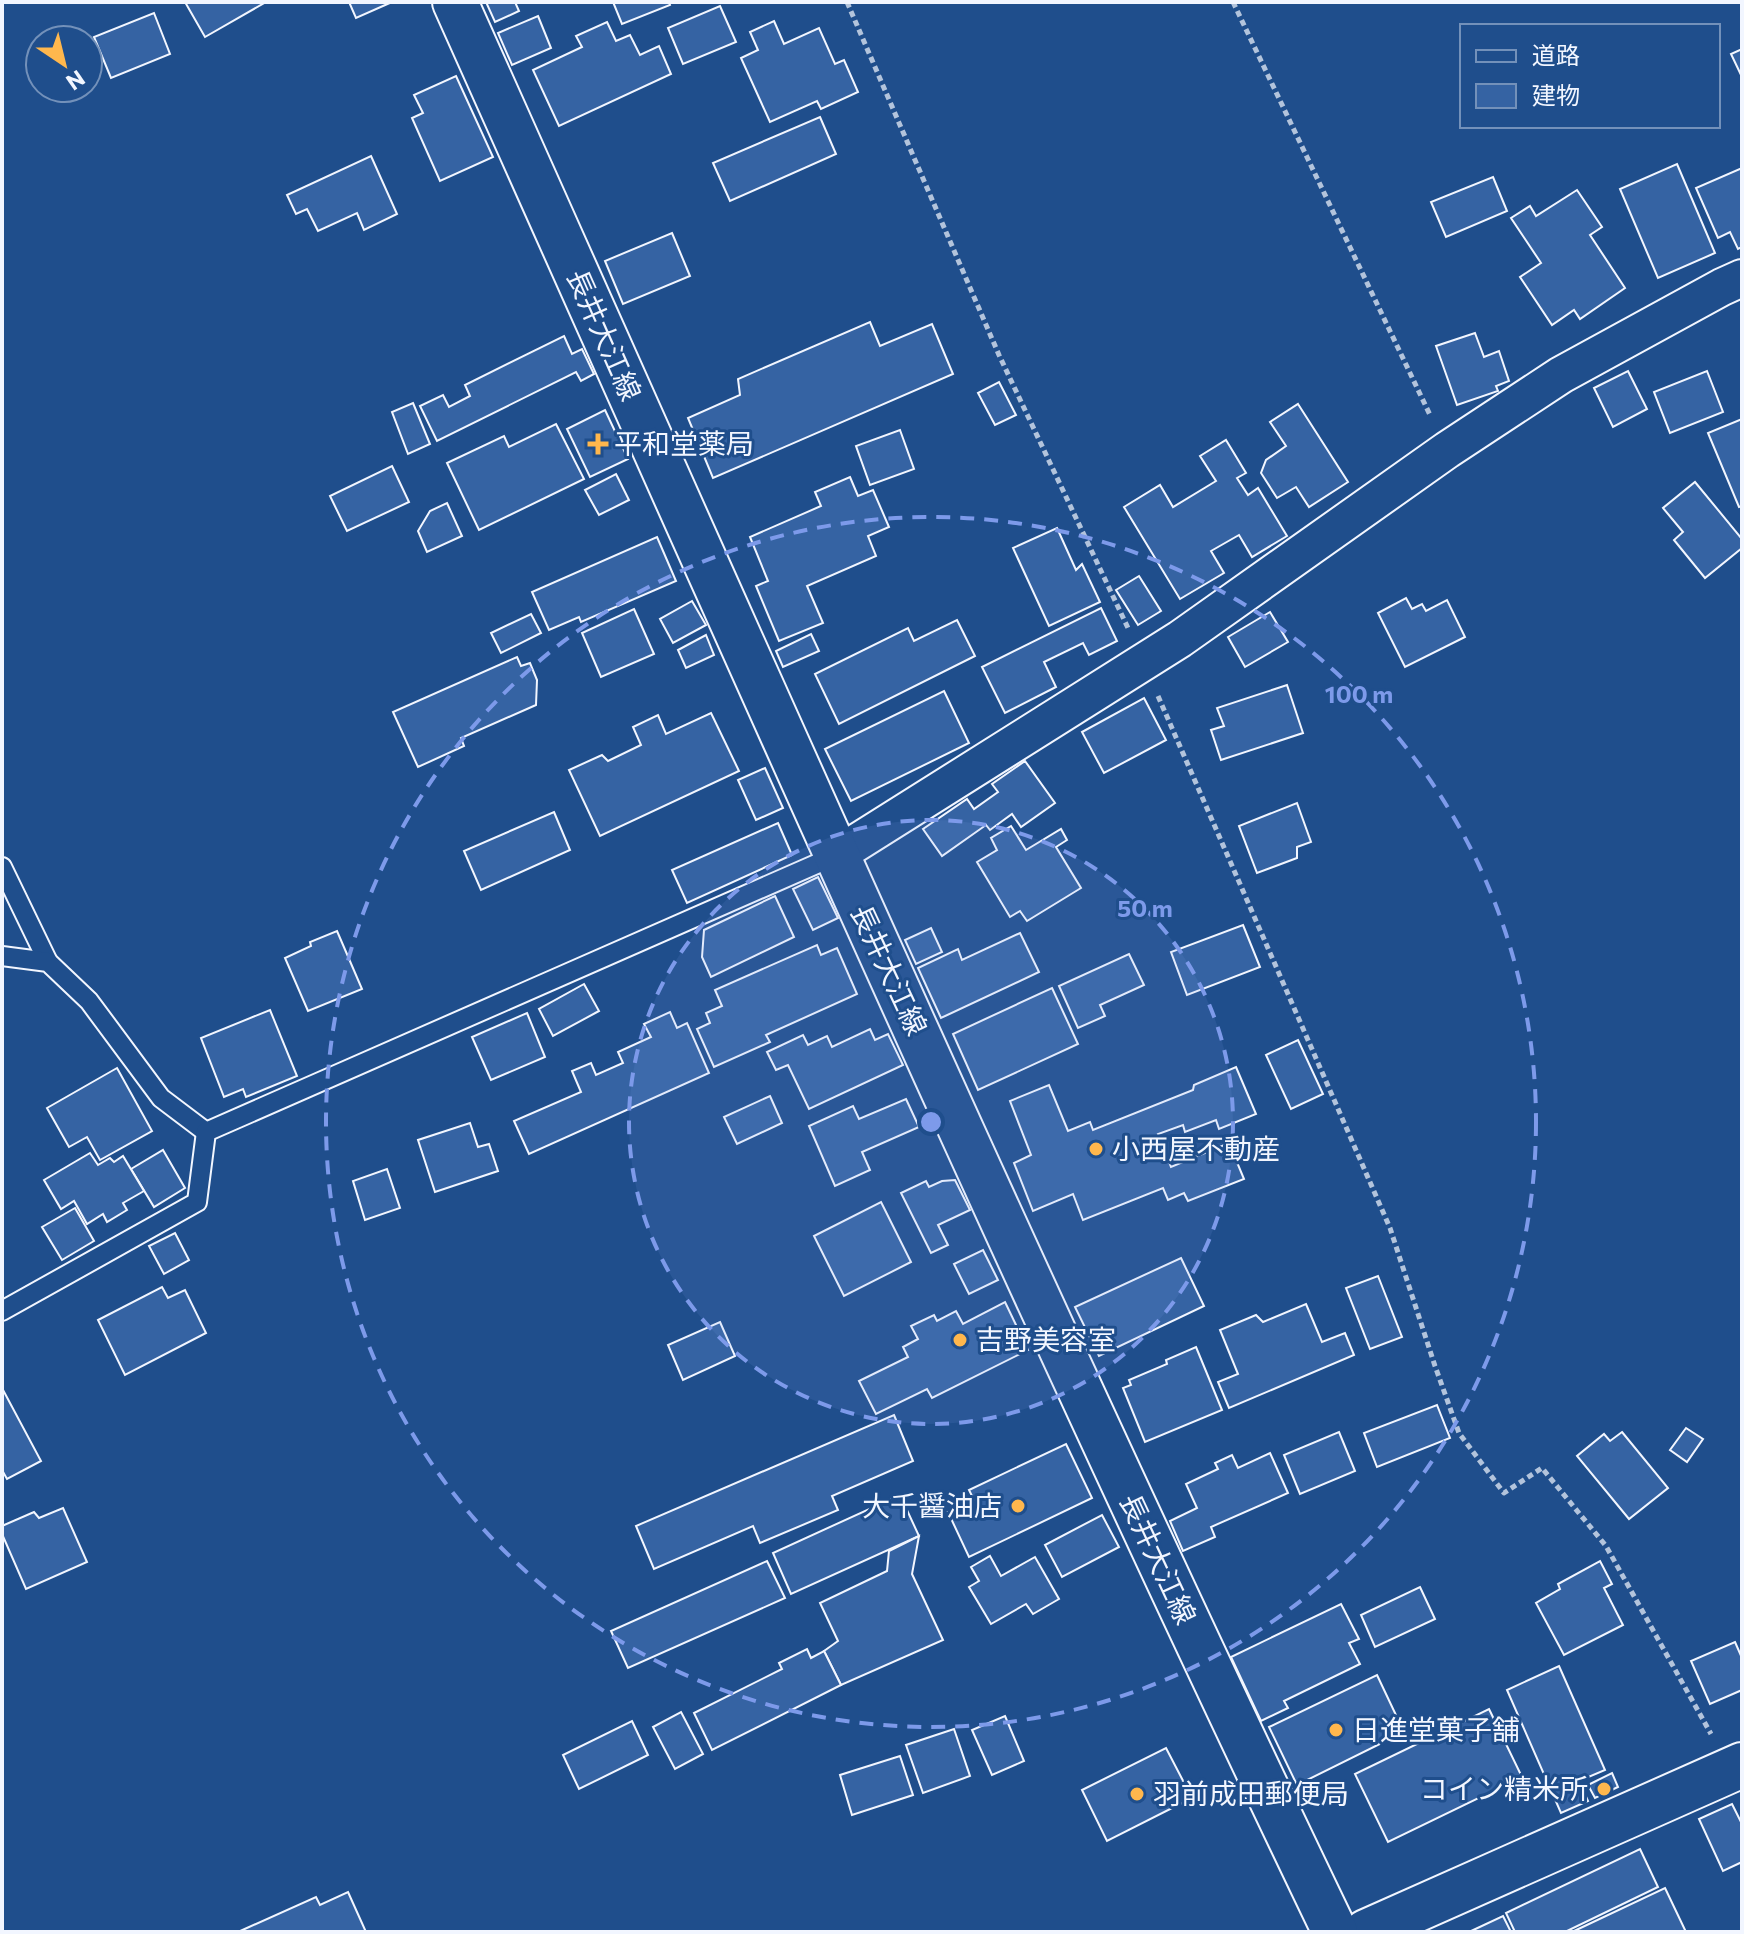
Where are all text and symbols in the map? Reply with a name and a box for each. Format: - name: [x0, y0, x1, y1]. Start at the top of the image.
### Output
- north arrow: [24, 24, 104, 104]
- legend: [1460, 24, 1720, 128]
- text: 道路: [1532, 40, 1580, 69]
- text: N: [61, 65, 90, 97]
- text: 建物: [1532, 80, 1580, 109]
- street label: 長井大江線: [561, 264, 649, 405]
- place label: 平和堂薬局: [614, 426, 754, 460]
- marker: 平和堂薬局: [589, 435, 607, 453]
- text: 100 m: [1325, 679, 1393, 708]
- text: 50 m: [1117, 893, 1173, 922]
- street label: 長井大江線: [845, 899, 935, 1040]
- centre of rings: [917, 1108, 945, 1136]
- place label: 小西屋不動産: [1112, 1131, 1280, 1165]
- marker: 小西屋不動産: [1087, 1140, 1105, 1158]
- place label: 吉野美容室: [976, 1322, 1116, 1356]
- marker: 吉野美容室: [951, 1331, 969, 1349]
- place label: 大千醤油店: [862, 1488, 1002, 1522]
- street label: 長井大江線: [1114, 1488, 1204, 1629]
- marker: 大千醤油店: [1009, 1497, 1027, 1515]
- place label: 日進堂菓子舗: [1352, 1712, 1520, 1746]
- marker: 日進堂菓子舗: [1327, 1721, 1345, 1739]
- place label: コイン精米所: [1420, 1771, 1588, 1805]
- place label: 羽前成田郵便局: [1153, 1776, 1349, 1810]
- marker: コイン精米所: [1595, 1780, 1613, 1798]
- marker: 羽前成田郵便局: [1128, 1785, 1146, 1803]

